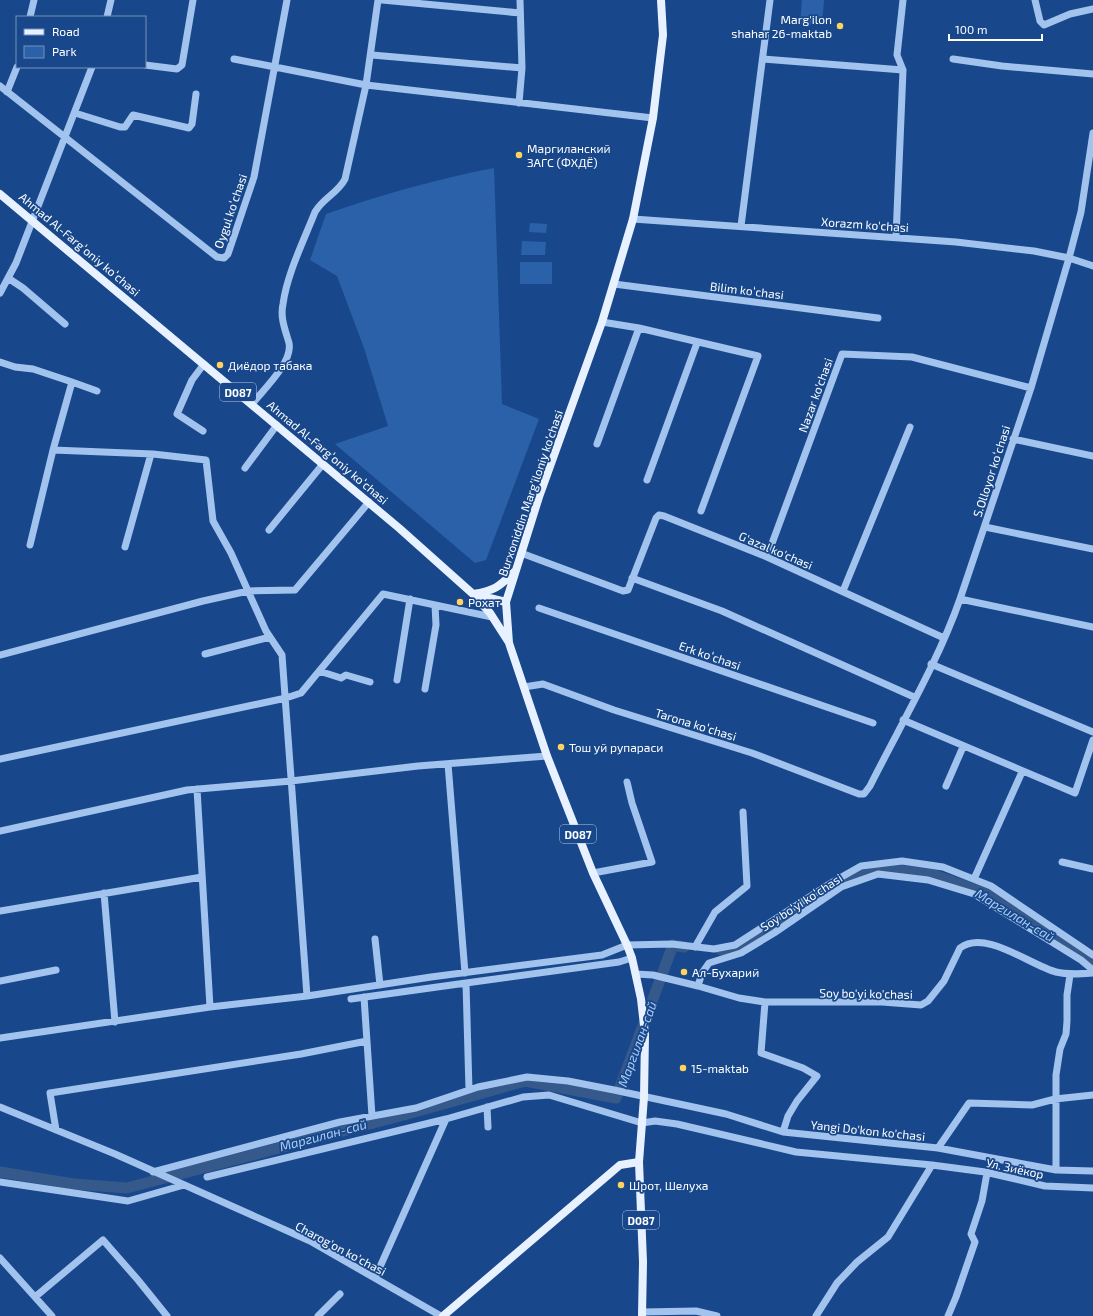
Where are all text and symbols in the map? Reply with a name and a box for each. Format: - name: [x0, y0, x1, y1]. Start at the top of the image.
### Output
- place label: Marg'ilon shahar 26-maktab: [731, 12, 832, 40]
- legend: [16, 16, 146, 68]
- scale bar: [949, 16, 1042, 42]
- marker: Marg'ilon shahar 26-maktab: [835, 21, 845, 31]
- text: 100 m: [955, 22, 987, 36]
- text: Road: [52, 24, 80, 38]
- text: Park: [52, 44, 77, 58]
- place label: Маргиланский ЗАГС (ФХДЁ): [527, 141, 611, 169]
- marker: Маргиланский ЗАГС (ФХДЁ): [514, 150, 524, 160]
- street label: Oygul koʻchasi: [211, 172, 249, 250]
- street label: Ahmad Al-Fargʻoniy koʻchasi: [17, 189, 143, 299]
- street label: Xorazm ko'chasi: [821, 214, 909, 234]
- street label: Bilim koʻchasi: [709, 279, 785, 301]
- street label: Nazar ko'chasi: [795, 356, 835, 434]
- place label: Диёдор табака: [228, 358, 312, 372]
- marker: Диёдор табака: [215, 360, 225, 370]
- road number: D087: [220, 383, 256, 401]
- street label: Ahmad Al-Fargʻoniy koʻchasi: [265, 397, 391, 507]
- street label: Burxoniddin Marg’iloniy ko’chasi: [495, 408, 565, 578]
- street label: S.Olloyor koʻchasi: [970, 423, 1012, 519]
- street label: G'azal ko'chasi: [737, 528, 815, 572]
- place label: Рохат: [468, 595, 501, 609]
- marker: Рохат: [455, 597, 465, 607]
- street label: Erk koʻchasi: [677, 638, 743, 672]
- street label: Tarona koʻchasi: [654, 705, 738, 743]
- place label: Тош уй рупараси: [569, 740, 663, 755]
- marker: Тош уй рупараси: [556, 742, 566, 752]
- road number: D087: [560, 825, 596, 843]
- street label: Soy boʻyi koʻchasi: [758, 870, 845, 934]
- water label: Маргилан-сай: [972, 885, 1058, 945]
- place label: Ал-Бухарий: [692, 965, 759, 980]
- marker: Ал-Бухарий: [679, 967, 689, 977]
- street label: Soy bo'yi ko'chasi: [819, 985, 913, 1001]
- water label: Маргилан-сай: [614, 999, 660, 1089]
- place label: 15-maktab: [691, 1061, 749, 1075]
- marker: 15-maktab: [678, 1063, 688, 1073]
- water label: Маргилан-сай: [278, 1116, 368, 1154]
- street label: Yangi Do'kon ko'chasi: [810, 1117, 926, 1143]
- street label: Ул. Зиёкор: [985, 1155, 1045, 1181]
- place label: Шрот, Шелуха: [629, 1178, 708, 1193]
- marker: Шрот, Шелуха: [616, 1180, 626, 1190]
- road number: D087: [623, 1211, 659, 1229]
- street label: Charog'on ko'chasi: [293, 1218, 389, 1278]

